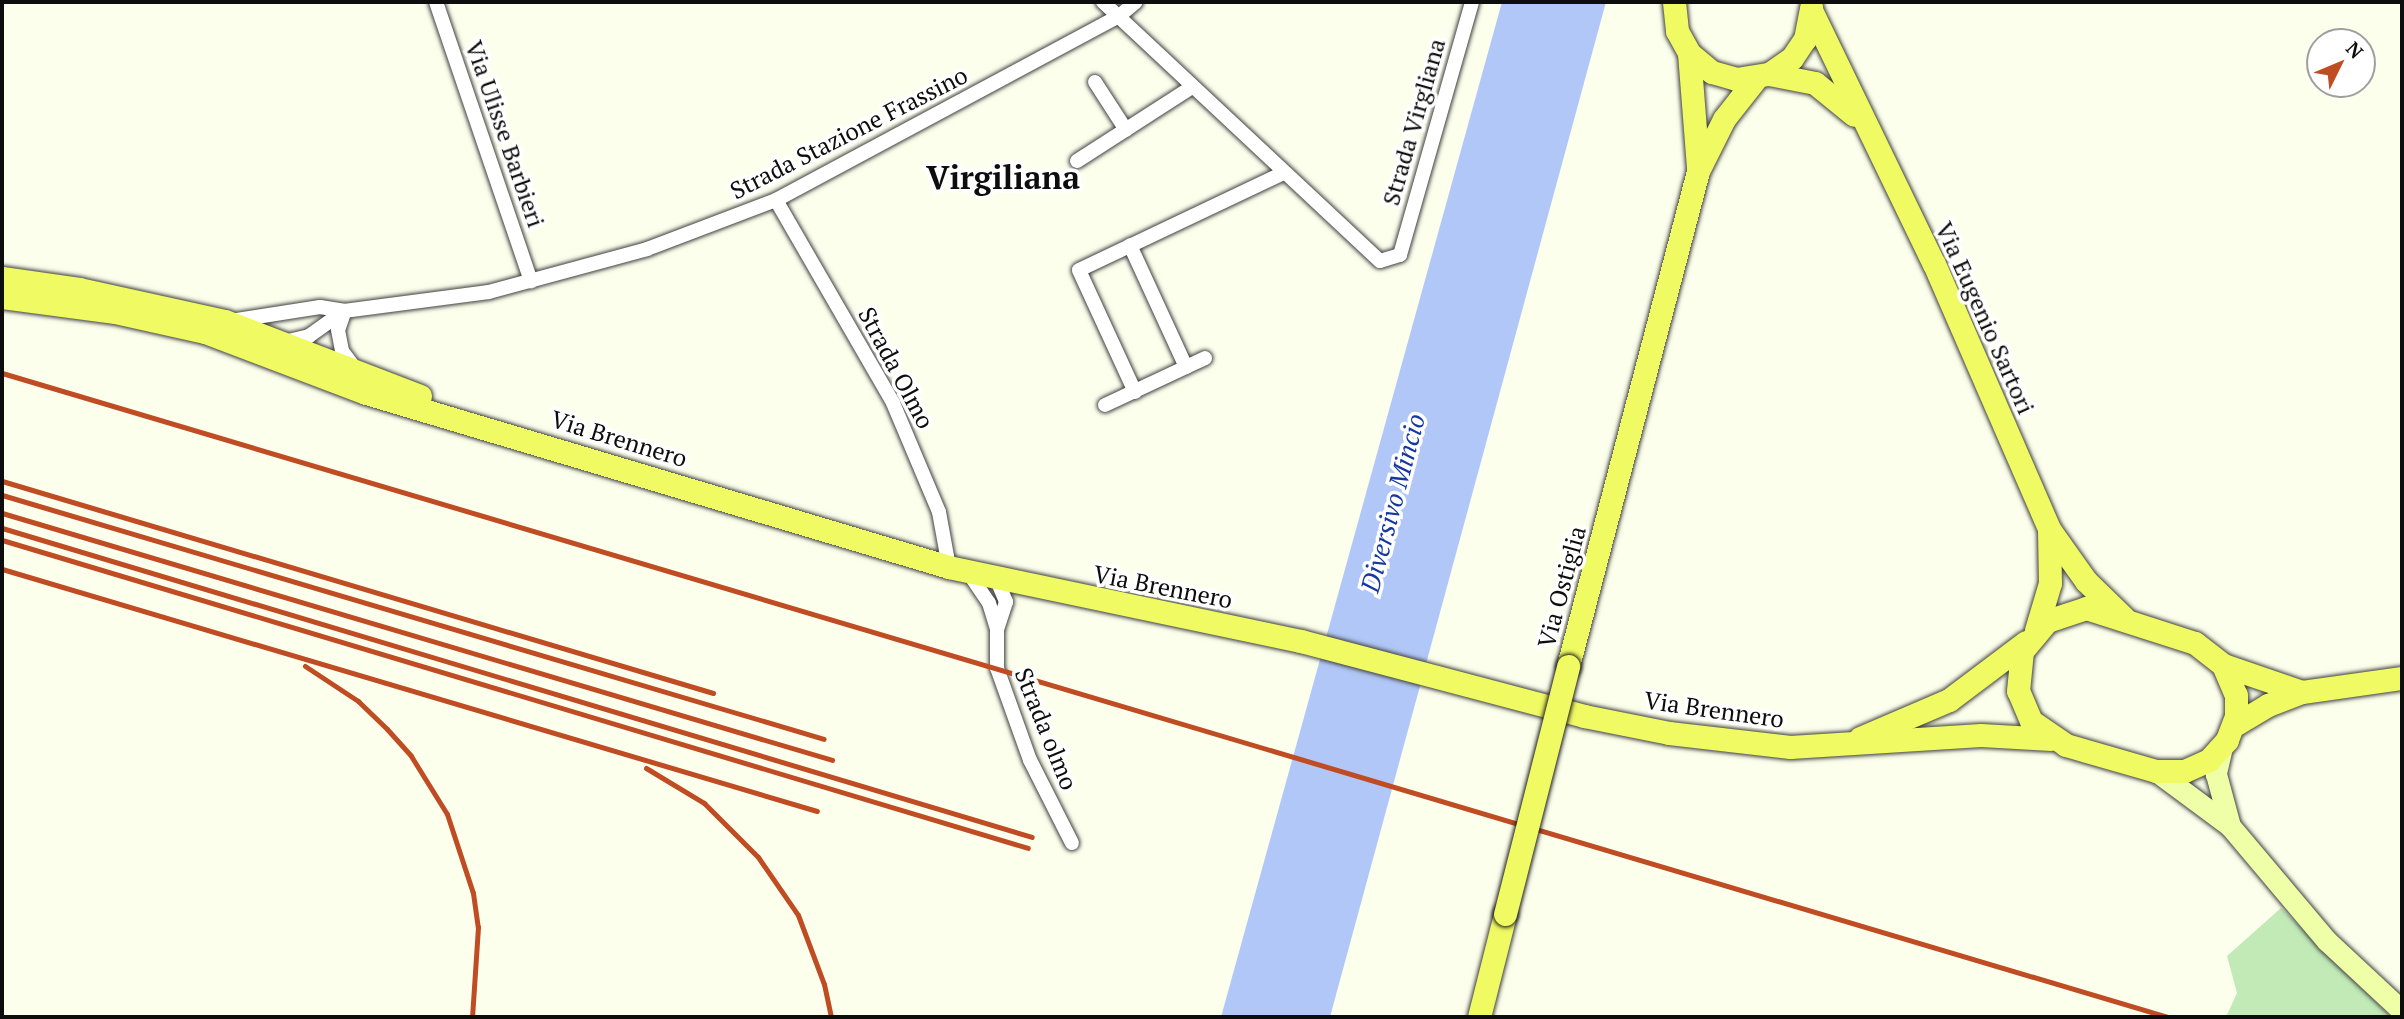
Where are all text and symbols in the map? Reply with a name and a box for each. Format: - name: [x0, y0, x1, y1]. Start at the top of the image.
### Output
- north arrow: [2306, 28, 2376, 98]
- street label: Strada Virgliana: [1376, 35, 1452, 209]
- text: N: [2341, 36, 2369, 63]
- street label: Via Ulisse Barbieri: [460, 37, 550, 231]
- street label: Strada Stazione Frassino: [725, 61, 973, 205]
- district label: Virgiliana: [926, 158, 1080, 196]
- street label: Via Eugenio Sartori: [1930, 217, 2040, 419]
- street label: Strada Olmo: [852, 302, 940, 434]
- street label: Via Brennero: [548, 405, 690, 473]
- water label: Diversivo Mincio: [1354, 410, 1432, 596]
- street label: Via Ostiglia: [1532, 523, 1592, 651]
- street label: Via Brennero: [1091, 559, 1235, 615]
- street label: Strada olmo: [1009, 664, 1083, 794]
- street label: Via Brennero: [1642, 686, 1786, 734]

